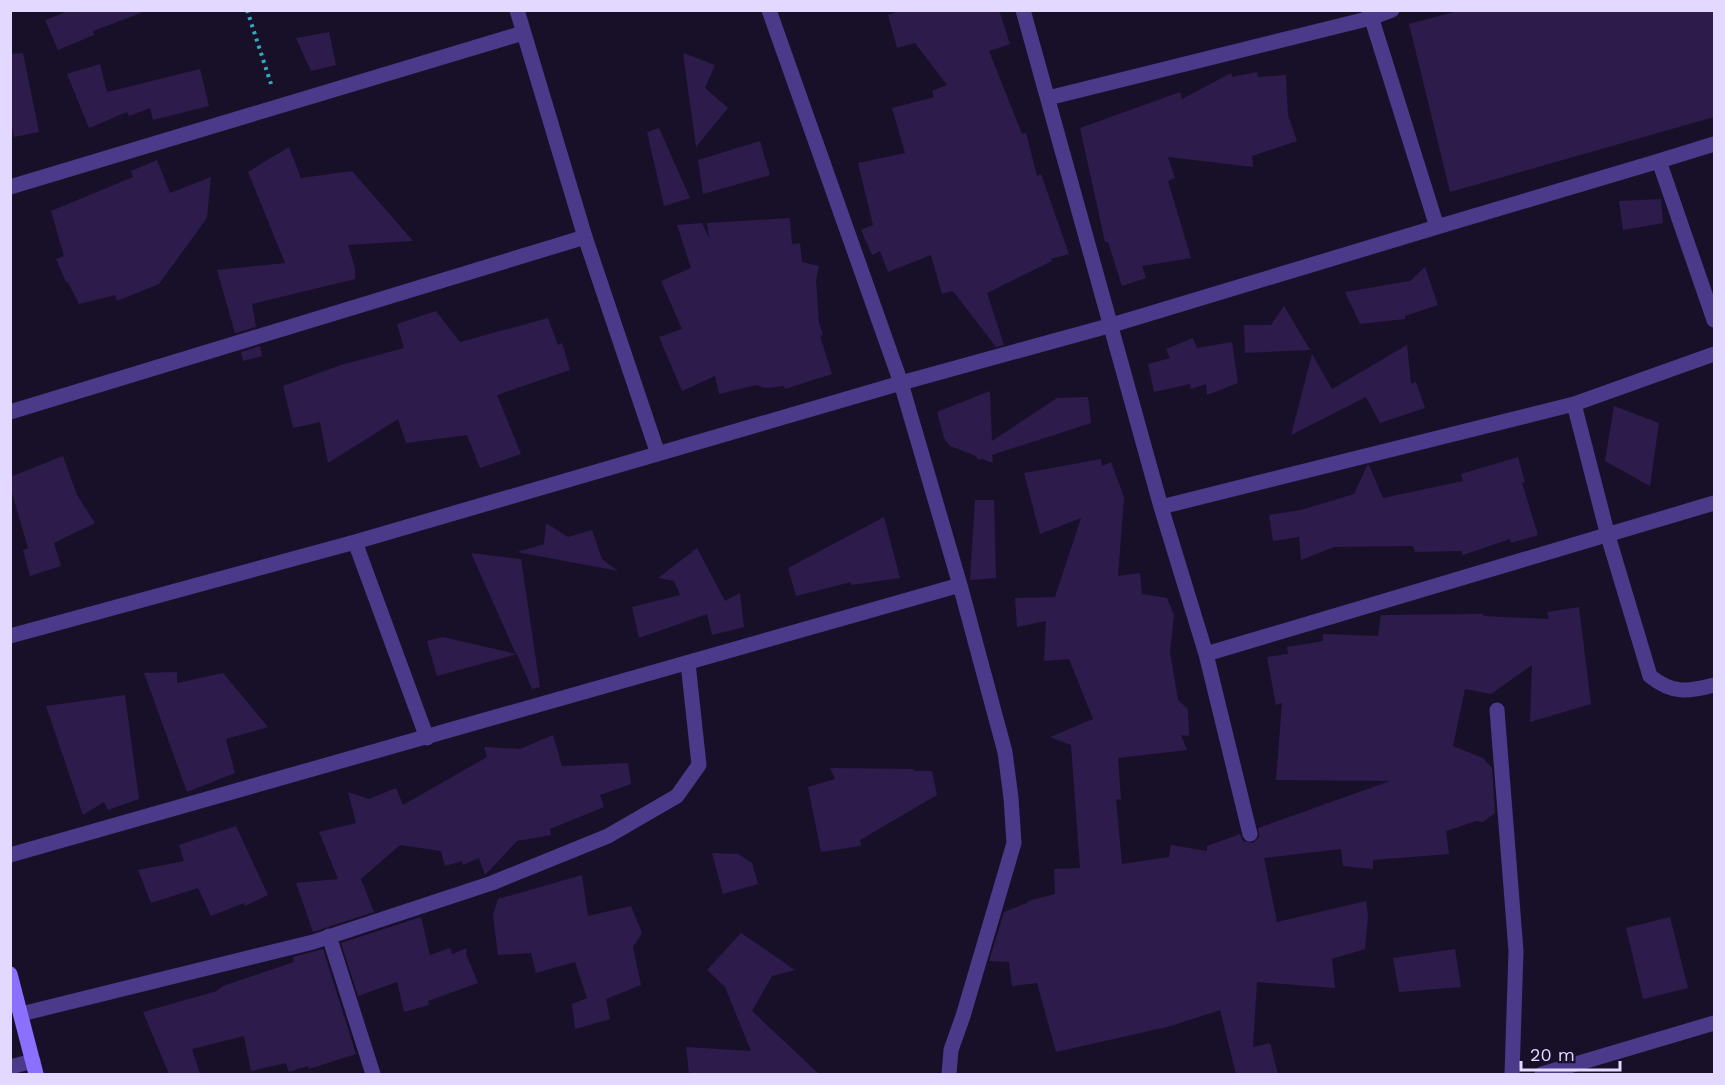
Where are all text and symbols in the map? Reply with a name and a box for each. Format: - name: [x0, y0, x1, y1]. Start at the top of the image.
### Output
- scale bar: [1521, 1034, 1620, 1072]
- text: 20 m: [1530, 1044, 1575, 1065]

